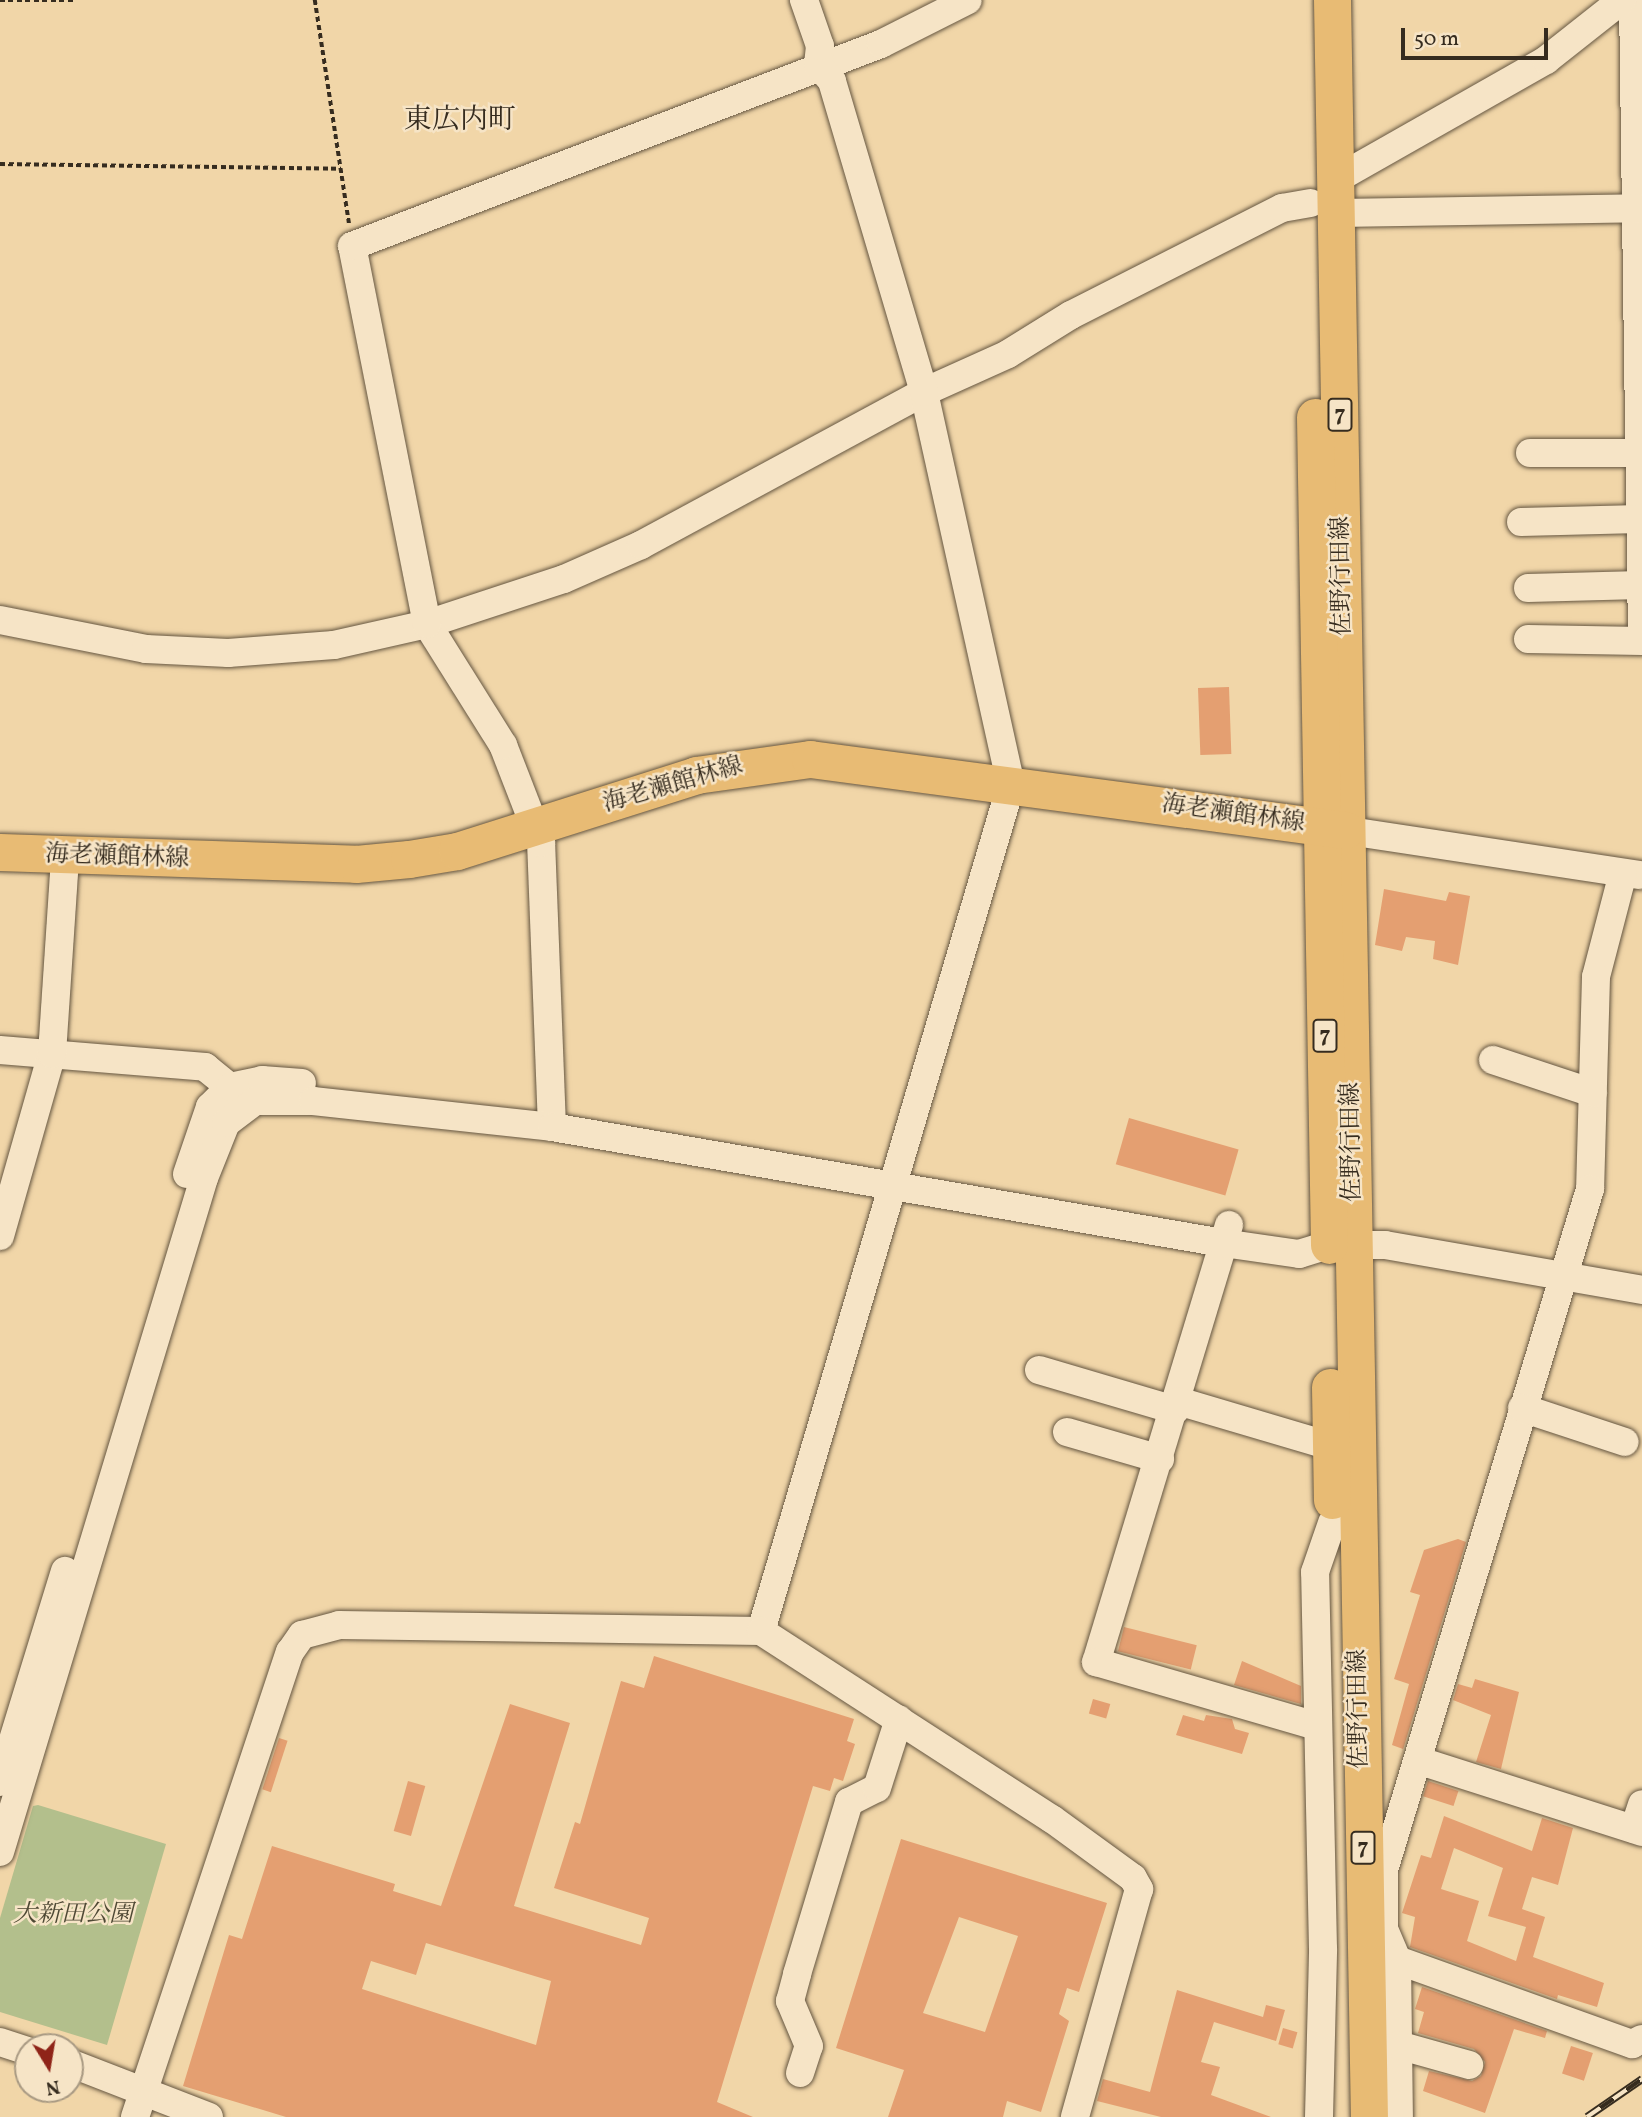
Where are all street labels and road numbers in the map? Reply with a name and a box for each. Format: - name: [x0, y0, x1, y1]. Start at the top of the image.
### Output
- road number: 7: [1326, 396, 1354, 434]
- street label: 佐野行田線: [1328, 516, 1358, 636]
- street label: 海老瀬館林線: [600, 752, 746, 820]
- street label: 海老瀬館林線: [1160, 791, 1306, 839]
- street label: 海老瀬館林線: [45, 841, 189, 875]
- road number: 7: [1311, 1016, 1339, 1056]
- street label: 佐野行田線: [1338, 1082, 1368, 1202]
- street label: 佐野行田線: [1345, 1649, 1375, 1769]
- road number: 7: [1349, 1828, 1377, 1868]

